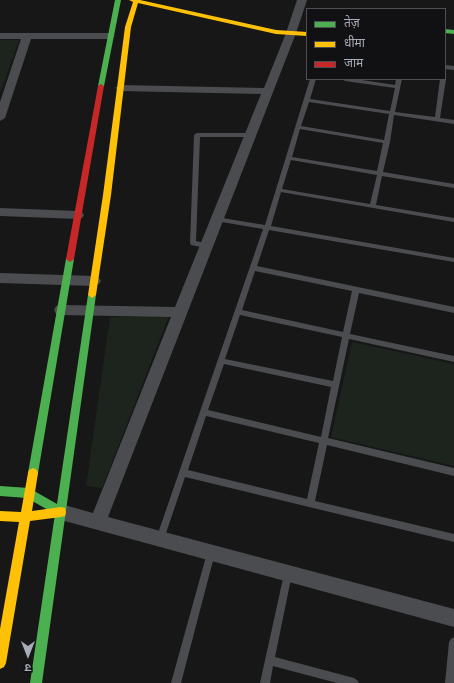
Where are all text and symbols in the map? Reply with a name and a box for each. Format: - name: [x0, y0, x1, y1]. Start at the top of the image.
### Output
- legend: [306, 8, 446, 80]
- text: तेज़: [344, 16, 360, 30]
- text: धीमा: [344, 36, 365, 50]
- text: जाम: [344, 56, 363, 70]
- north arrow: [8, 635, 48, 675]
- text: उ: [25, 661, 31, 674]

